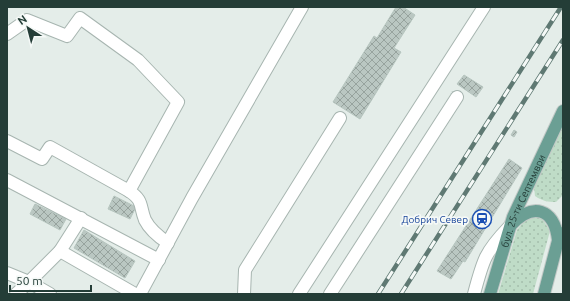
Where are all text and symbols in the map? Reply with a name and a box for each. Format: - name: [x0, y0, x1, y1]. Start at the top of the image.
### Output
- north arrow: [8, 8, 48, 48]
- text: N: [15, 13, 29, 27]
- street label: бул. 25-ти Септември: [499, 153, 547, 249]
- station icon: Добрич Север: [471, 208, 493, 230]
- place label: Добрич Север: [401, 214, 468, 225]
- scale bar: [10, 267, 91, 293]
- text: 50 m: [16, 274, 43, 287]

